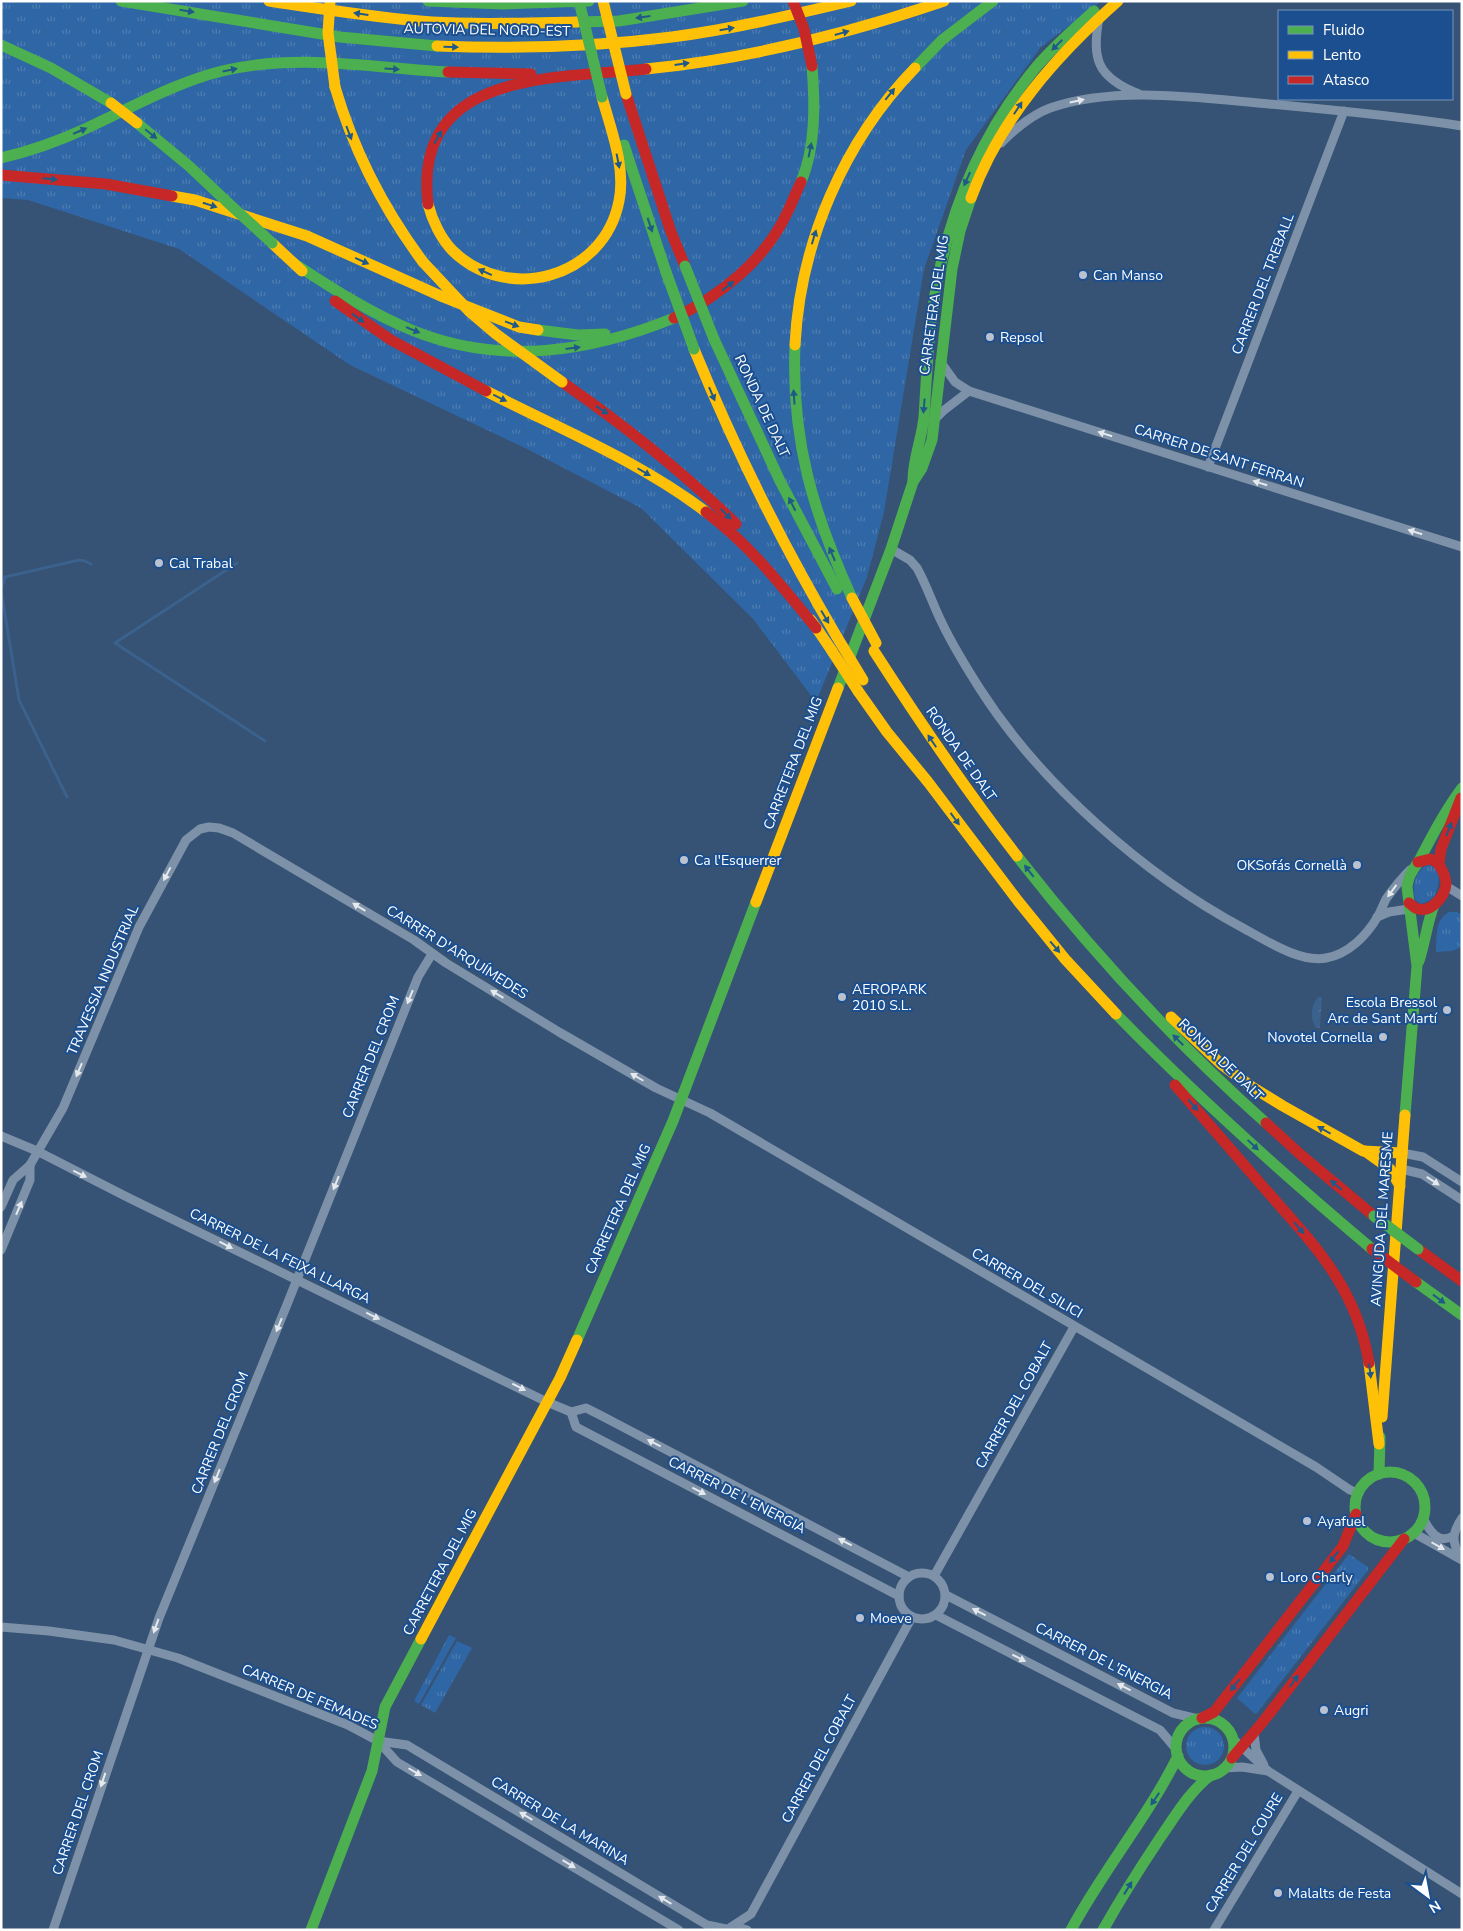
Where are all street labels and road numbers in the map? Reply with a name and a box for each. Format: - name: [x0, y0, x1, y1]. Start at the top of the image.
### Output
- street label: AUTOVIA DEL NORD-EST: [403, 19, 571, 41]
- street label: CARRER DEL TREBALL: [1227, 210, 1299, 357]
- street label: CARRETERA DEL MIG: [915, 234, 953, 376]
- street label: RONDA DE DALT: [730, 352, 794, 461]
- street label: CARRER DE SANT FERRAN: [1132, 420, 1306, 492]
- street label: CARRETERA DEL MIG: [759, 694, 827, 832]
- street label: RONDA DE DALT: [921, 703, 1001, 805]
- street label: CARRER D'ARQUÍMEDES: [382, 901, 532, 1004]
- street label: TRAVESSIA INDUSTRIAL: [63, 902, 143, 1058]
- street label: CARRER DEL CROM: [338, 993, 404, 1121]
- street label: RONDA DE DALT: [1174, 1015, 1268, 1106]
- street label: AVINGUDA DEL MARESME: [1366, 1131, 1398, 1307]
- street label: CARRETERA DEL MIG: [581, 1141, 655, 1277]
- street label: CARRER DE LA FEIXA LLARGA: [186, 1204, 374, 1308]
- street label: CARRER DEL SILICI: [968, 1243, 1086, 1323]
- street label: CARRER DEL COBALT: [971, 1338, 1057, 1472]
- street label: CARRER DEL CROM: [187, 1369, 253, 1497]
- street label: CARRER DE L'ENERGIA: [665, 1452, 809, 1538]
- street label: CARRETERA DEL MIG: [398, 1505, 482, 1639]
- street label: CARRER DE L'ENERGIA: [1032, 1618, 1176, 1704]
- street label: CARRER DE FEMADES: [239, 1660, 381, 1735]
- street label: CARRER DEL COBALT: [777, 1691, 861, 1826]
- street label: CARRER DEL CROM: [48, 1748, 108, 1878]
- street label: CARRER DE LA MARINA: [487, 1772, 633, 1870]
- street label: CARRER DEL COURE: [1201, 1790, 1287, 1916]

